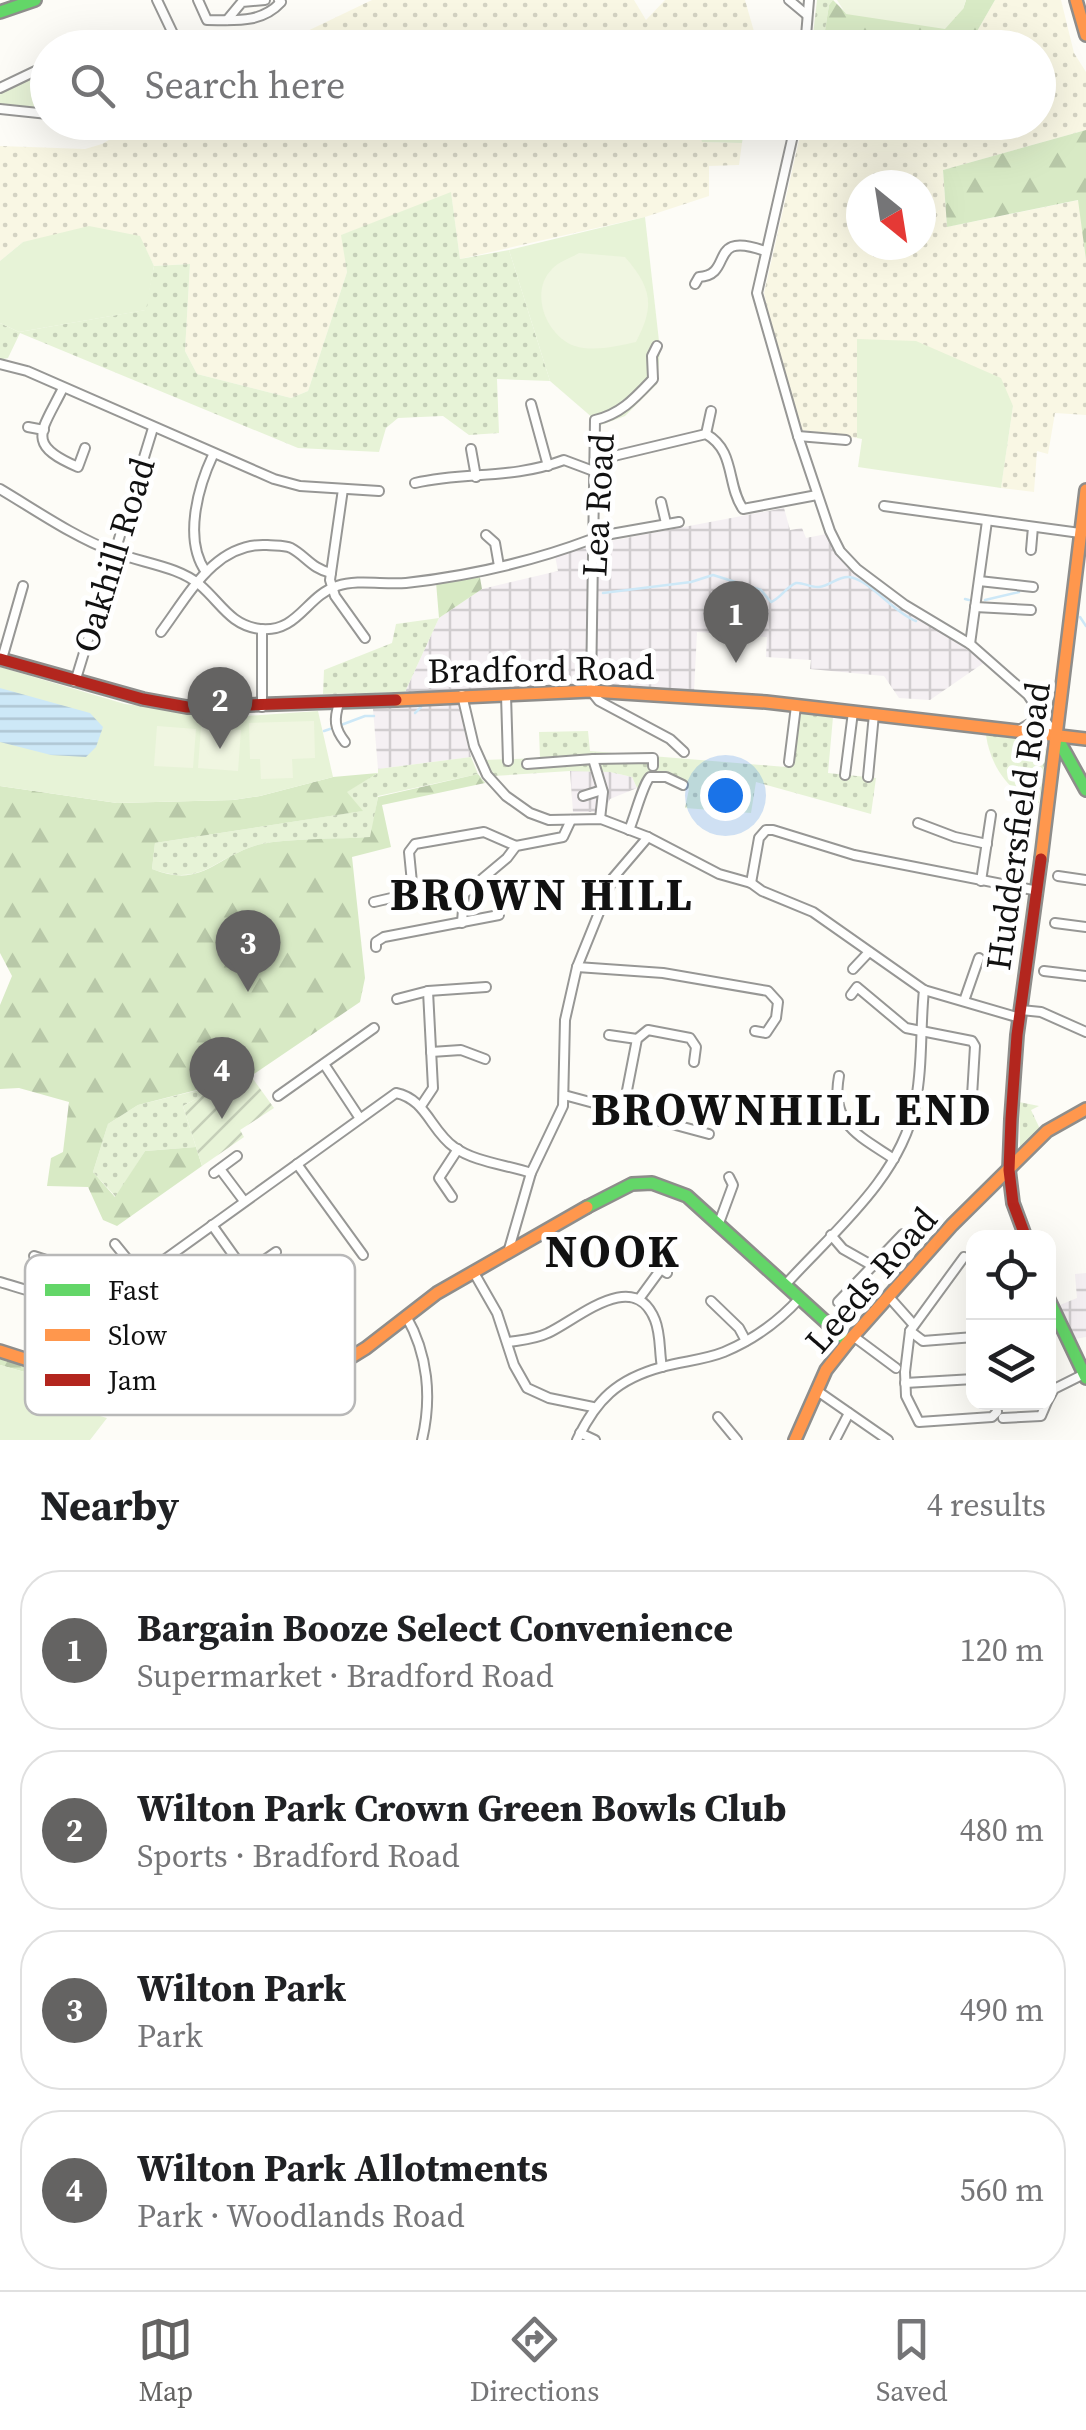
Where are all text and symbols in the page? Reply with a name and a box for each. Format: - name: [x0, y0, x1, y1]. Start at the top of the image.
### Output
- search box: [30, 30, 1056, 140]
- icon: search: [65, 58, 120, 113]
- text: Search here: [145, 59, 345, 111]
- north arrow: [846, 170, 936, 260]
- street label: Lea Road: [570, 432, 626, 578]
- street label: Oakhill Road: [62, 451, 166, 658]
- pin: 1: [704, 580, 768, 663]
- street label: Bradford Road: [427, 643, 655, 695]
- pin: 2: [188, 666, 252, 749]
- street label: Huddersfield Road: [974, 679, 1062, 973]
- your location: [700, 770, 751, 821]
- district label: BROWN HILL: [390, 863, 694, 925]
- pin: 3: [216, 910, 280, 992]
- pin: 4: [190, 1036, 254, 1119]
- district label: BROWNHILL END: [591, 1078, 993, 1140]
- street label: Leeds Road: [794, 1197, 948, 1363]
- district label: NOOK: [545, 1220, 681, 1282]
- map controls: [966, 1230, 1056, 1410]
- button: locate: [966, 1230, 1056, 1320]
- legend: [25, 1255, 355, 1415]
- text: Fast: [108, 1271, 159, 1309]
- text: Slow: [108, 1316, 168, 1354]
- button: layers: [966, 1320, 1056, 1410]
- text: Jam: [107, 1361, 157, 1399]
- text: Nearby: [40, 1476, 179, 1534]
- text: 4 results: [927, 1483, 1046, 1527]
- text: Bargain Booze Select Convenience: [137, 1602, 733, 1654]
- text: 1: [66, 1628, 83, 1672]
- text: 120 m: [960, 1628, 1044, 1672]
- text: Supermarket · Bradford Road: [137, 1654, 554, 1698]
- text: Wilton Park Crown Green Bowls Club: [137, 1782, 786, 1834]
- text: 2: [66, 1808, 83, 1852]
- text: 480 m: [960, 1808, 1044, 1852]
- text: Sports · Bradford Road: [137, 1834, 460, 1878]
- text: Wilton Park: [137, 1962, 346, 2014]
- text: 3: [66, 1988, 83, 2032]
- text: 490 m: [960, 1988, 1044, 2032]
- text: Park: [137, 2014, 203, 2058]
- text: Wilton Park Allotments: [137, 2142, 548, 2194]
- text: 4: [66, 2168, 83, 2212]
- text: 560 m: [960, 2168, 1044, 2212]
- text: Park · Woodlands Road: [137, 2194, 465, 2238]
- tab: Map: [138, 2312, 193, 2410]
- tab: Directions: [470, 2312, 599, 2410]
- tab: Saved: [876, 2312, 948, 2410]

